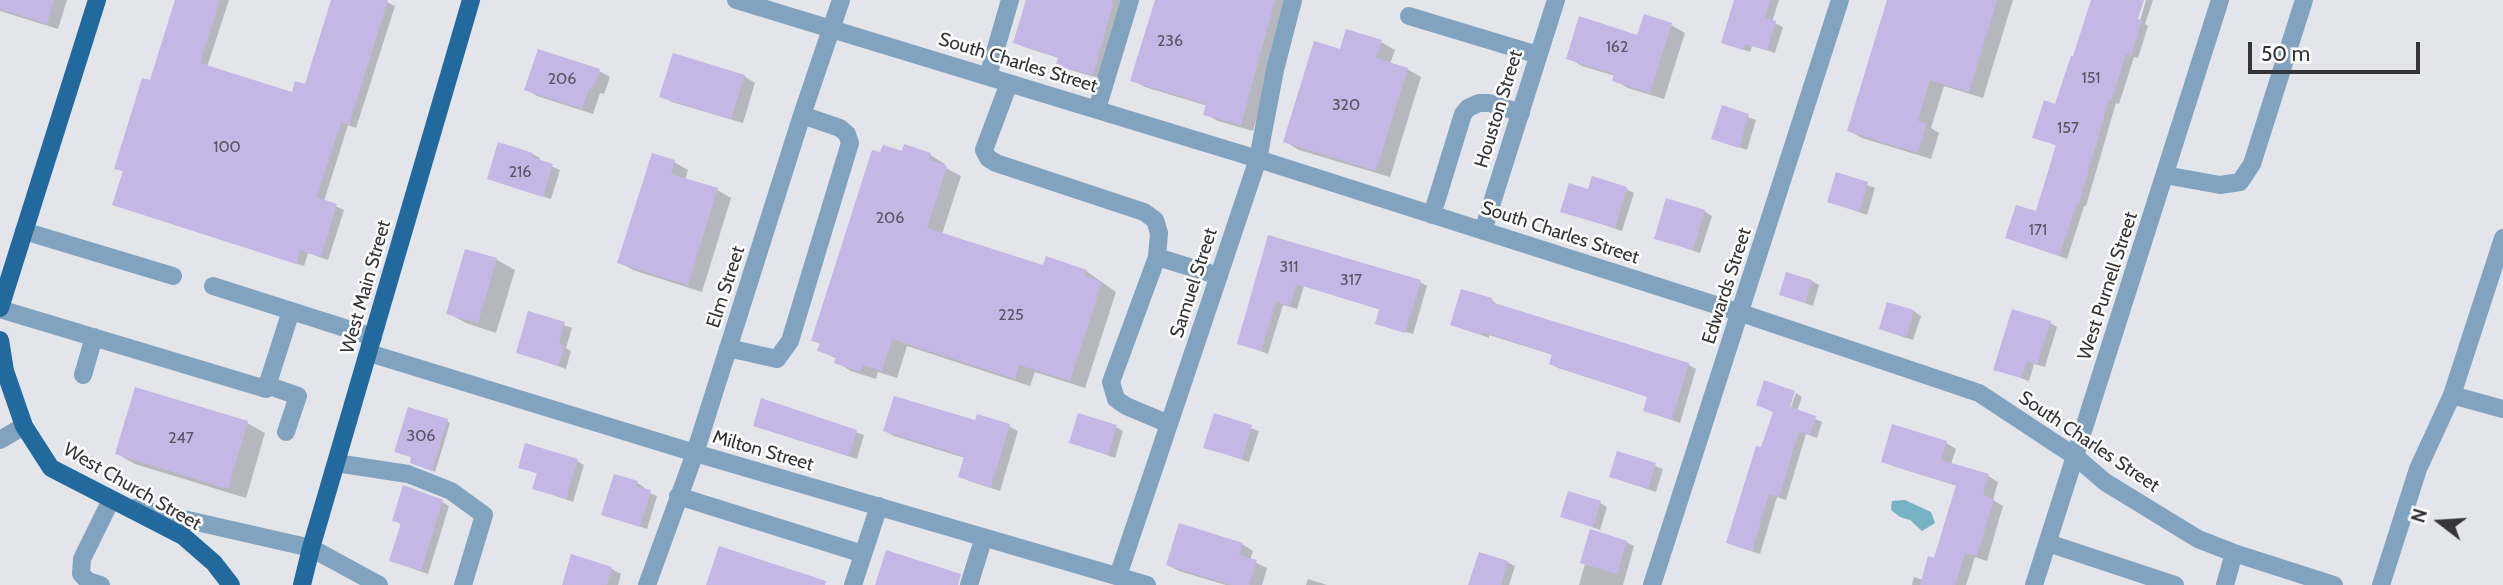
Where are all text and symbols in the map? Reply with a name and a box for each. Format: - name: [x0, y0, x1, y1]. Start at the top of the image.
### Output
- street label: South Charles Street: [936, 28, 1100, 98]
- scale bar: [2251, 28, 2422, 72]
- house number: 236: [1157, 31, 1183, 51]
- house number: 162: [1606, 37, 1628, 57]
- text: 50 m: [2261, 41, 2310, 66]
- street label: Houston Street: [1470, 47, 1528, 171]
- house number: 151: [2081, 68, 2101, 88]
- house number: 206: [548, 69, 576, 89]
- house number: 320: [1332, 95, 1360, 115]
- house number: 157: [2057, 118, 2079, 138]
- house number: 100: [213, 137, 241, 157]
- house number: 216: [509, 162, 531, 182]
- street label: South Charles Street: [1478, 197, 1642, 269]
- house number: 206: [876, 208, 904, 228]
- street label: West Purnell Street: [2073, 209, 2143, 363]
- street label: West Main Street: [336, 218, 396, 356]
- house number: 171: [2029, 220, 2047, 240]
- street label: Samuel Street: [1166, 225, 1222, 341]
- street label: Edwards Street: [1697, 225, 1757, 347]
- street label: Elm Street: [702, 243, 750, 331]
- house number: 311: [1279, 257, 1299, 277]
- house number: 317: [1340, 270, 1362, 290]
- house number: 225: [998, 305, 1024, 325]
- street label: South Charles Street: [2014, 387, 2164, 497]
- house number: 306: [407, 426, 435, 446]
- street label: Milton Street: [710, 426, 816, 476]
- house number: 247: [168, 428, 194, 448]
- street label: West Church Street: [59, 438, 205, 536]
- north arrow: [2405, 487, 2475, 557]
- text: N: [2406, 506, 2432, 526]

